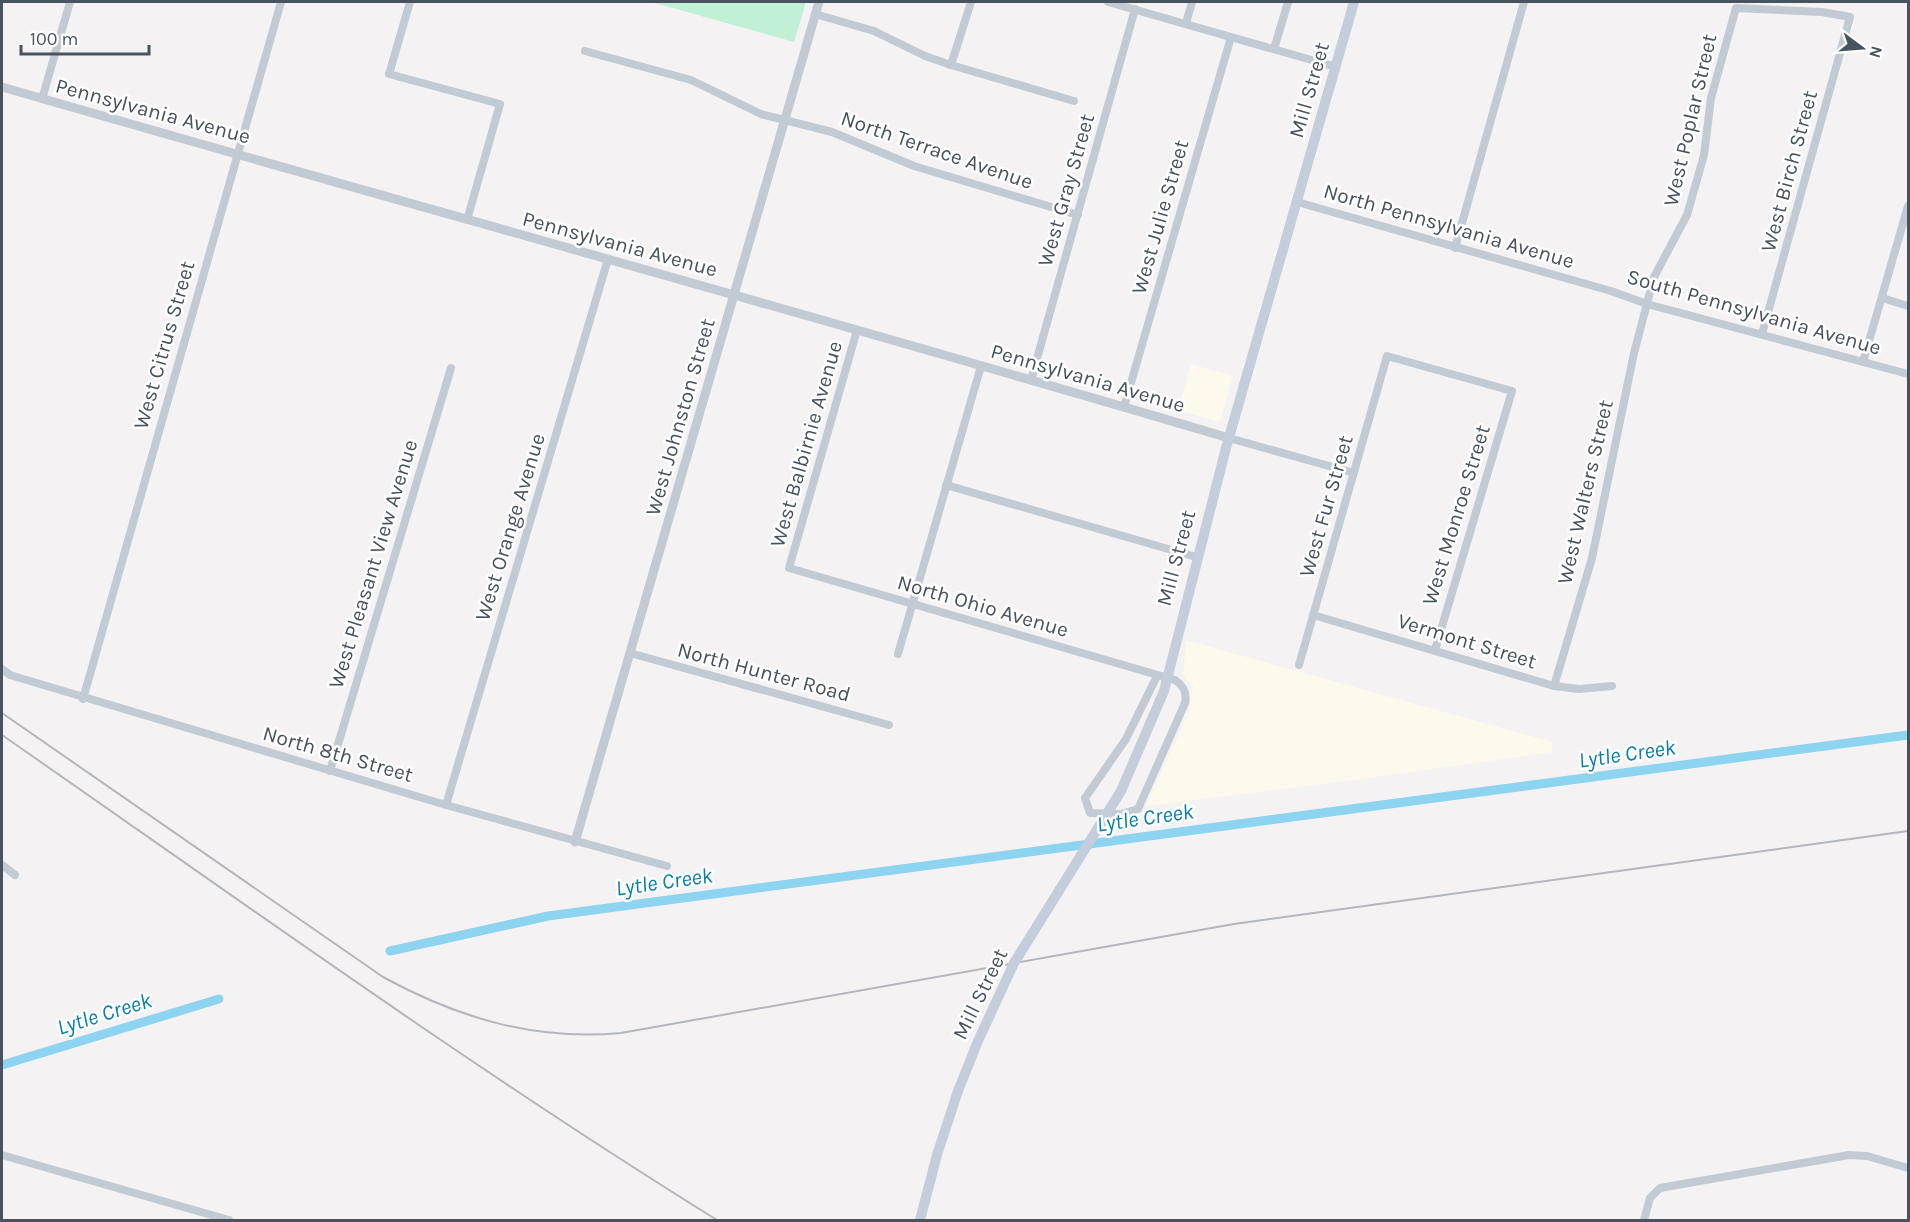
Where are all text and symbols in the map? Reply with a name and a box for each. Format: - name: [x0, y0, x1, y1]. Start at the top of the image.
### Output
- scale bar: [21, 18, 148, 56]
- north arrow: [1832, 18, 1892, 78]
- text: 100 m: [30, 28, 78, 50]
- street label: West Poplar Street: [1659, 32, 1721, 208]
- street label: Mill Street: [1284, 39, 1334, 141]
- text: N: [1865, 44, 1887, 60]
- street label: Pennsylvania Avenue: [53, 73, 253, 149]
- street label: West Birch Street: [1756, 88, 1822, 254]
- street label: North Terrace Avenue: [838, 106, 1036, 194]
- street label: West Gray Street: [1033, 111, 1099, 269]
- street label: West Julie Street: [1126, 137, 1194, 297]
- street label: North Pennsylvania Avenue: [1321, 179, 1577, 273]
- street label: Pennsylvania Avenue: [520, 206, 720, 282]
- street label: West Citrus Street: [129, 258, 200, 432]
- street label: South Pennsylvania Avenue: [1624, 264, 1884, 360]
- street label: West Johnston Street: [640, 316, 720, 518]
- street label: West Balbirnie Avenue: [765, 338, 847, 550]
- street label: Pennsylvania Avenue: [988, 339, 1188, 417]
- street label: West Walters Street: [1552, 397, 1618, 586]
- street label: West Monroe Street: [1417, 422, 1495, 608]
- street label: West Orange Avenue: [470, 430, 550, 624]
- street label: West Fur Street: [1294, 432, 1358, 580]
- street label: West Pleasant View Avenue: [324, 437, 422, 691]
- street label: Mill Street: [1152, 507, 1200, 609]
- street label: North Ohio Avenue: [895, 570, 1071, 642]
- street label: Vermont Street: [1395, 608, 1539, 674]
- street label: North Hunter Road: [675, 637, 853, 707]
- street label: North 8th Street: [260, 721, 416, 787]
- water label: Lytle Creek: [1577, 734, 1678, 774]
- water label: Lytle Creek: [1095, 798, 1196, 838]
- water label: Lytle Creek: [614, 862, 715, 902]
- street label: Mill Street: [948, 944, 1012, 1043]
- water label: Lytle Creek: [54, 987, 156, 1041]

